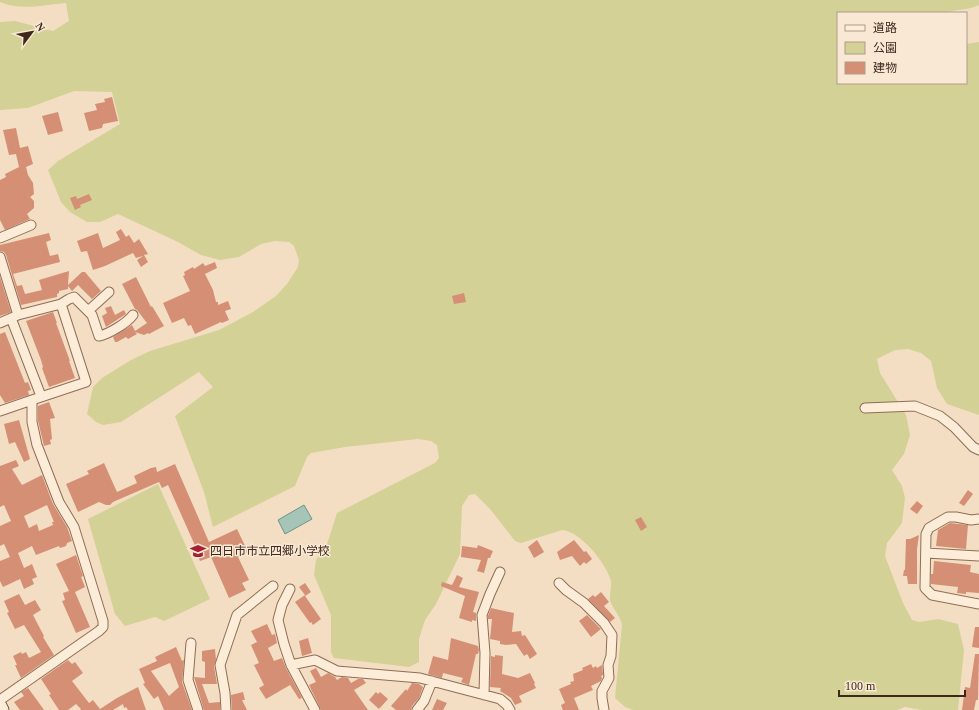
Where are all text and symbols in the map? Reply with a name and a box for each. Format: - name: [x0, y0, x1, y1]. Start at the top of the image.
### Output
- north arrow: [12, 12, 52, 52]
- legend: [837, 12, 967, 84]
- text: N: [33, 20, 48, 33]
- text: 道路: [873, 21, 897, 35]
- text: 公園: [873, 41, 897, 55]
- text: 建物: [873, 61, 897, 75]
- school or university icon: 四日市市立四郷小学校: [189, 542, 207, 560]
- place label: 四日市市立四郷小学校: [210, 544, 330, 558]
- scale bar: [839, 672, 965, 698]
- text: 100 m: [845, 679, 876, 693]

